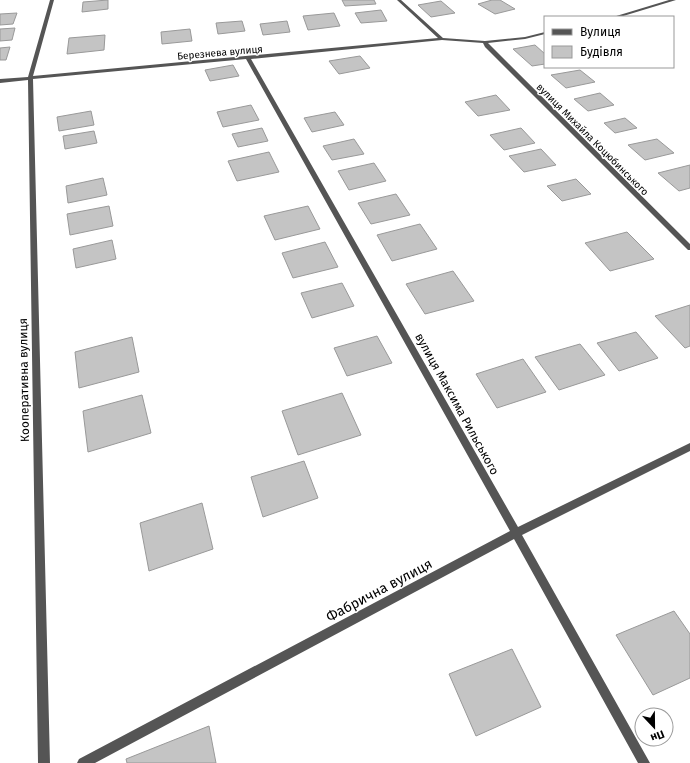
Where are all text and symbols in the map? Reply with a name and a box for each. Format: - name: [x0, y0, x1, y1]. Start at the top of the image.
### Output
- legend: [544, 16, 674, 68]
- text: Вулиця: [580, 25, 621, 39]
- street label: Березнева вулиця: [177, 43, 263, 63]
- text: Будівля: [580, 45, 623, 59]
- street label: вулиця Михайла Коцюбинського: [534, 81, 651, 198]
- street label: Кооперативна вулиця: [16, 318, 32, 442]
- street label: вулиця Максима Рильського: [412, 331, 502, 477]
- street label: Фабрична вулиця: [323, 555, 435, 626]
- north arrow: [634, 707, 674, 747]
- text: Пн: [649, 727, 666, 744]

